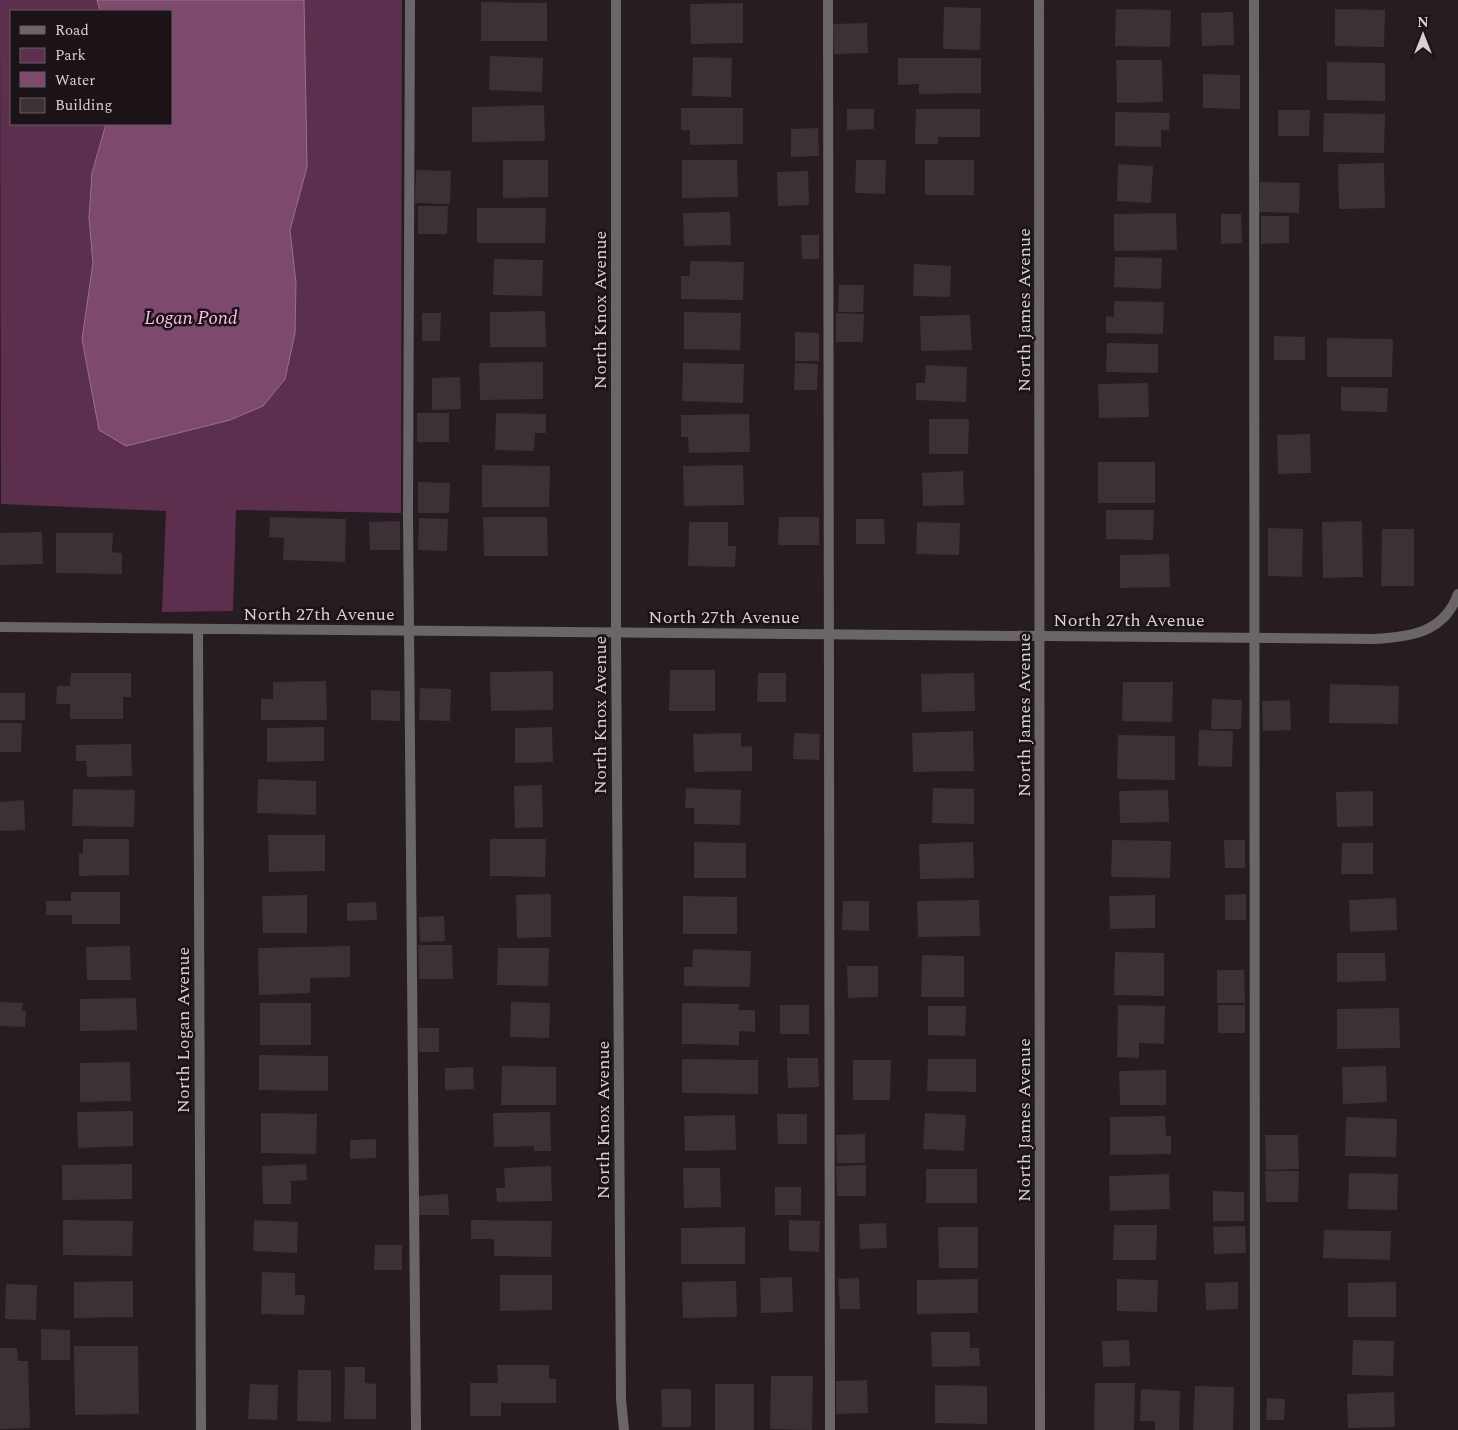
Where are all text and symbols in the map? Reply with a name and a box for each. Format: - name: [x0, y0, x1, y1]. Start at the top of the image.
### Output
- legend: [10, 10, 172, 125]
- north arrow: [1398, 10, 1448, 60]
- text: N: [1417, 12, 1429, 33]
- text: Road: [55, 19, 89, 42]
- text: Park: [55, 44, 86, 67]
- text: Water: [55, 69, 95, 92]
- text: Building: [55, 94, 112, 117]
- street label: North James Avenue: [1011, 228, 1038, 392]
- street label: North Knox Avenue: [587, 231, 614, 389]
- water label: Logan Pond: [144, 304, 238, 333]
- street label: North 27th Avenue: [243, 601, 395, 628]
- street label: North 27th Avenue: [648, 604, 800, 631]
- street label: North 27th Avenue: [1053, 607, 1205, 634]
- street label: North James Avenue: [1011, 633, 1038, 797]
- street label: North Knox Avenue: [587, 636, 614, 794]
- street label: North Logan Avenue: [170, 947, 197, 1113]
- street label: North James Avenue: [1011, 1038, 1038, 1202]
- street label: North Knox Avenue: [590, 1041, 617, 1199]

